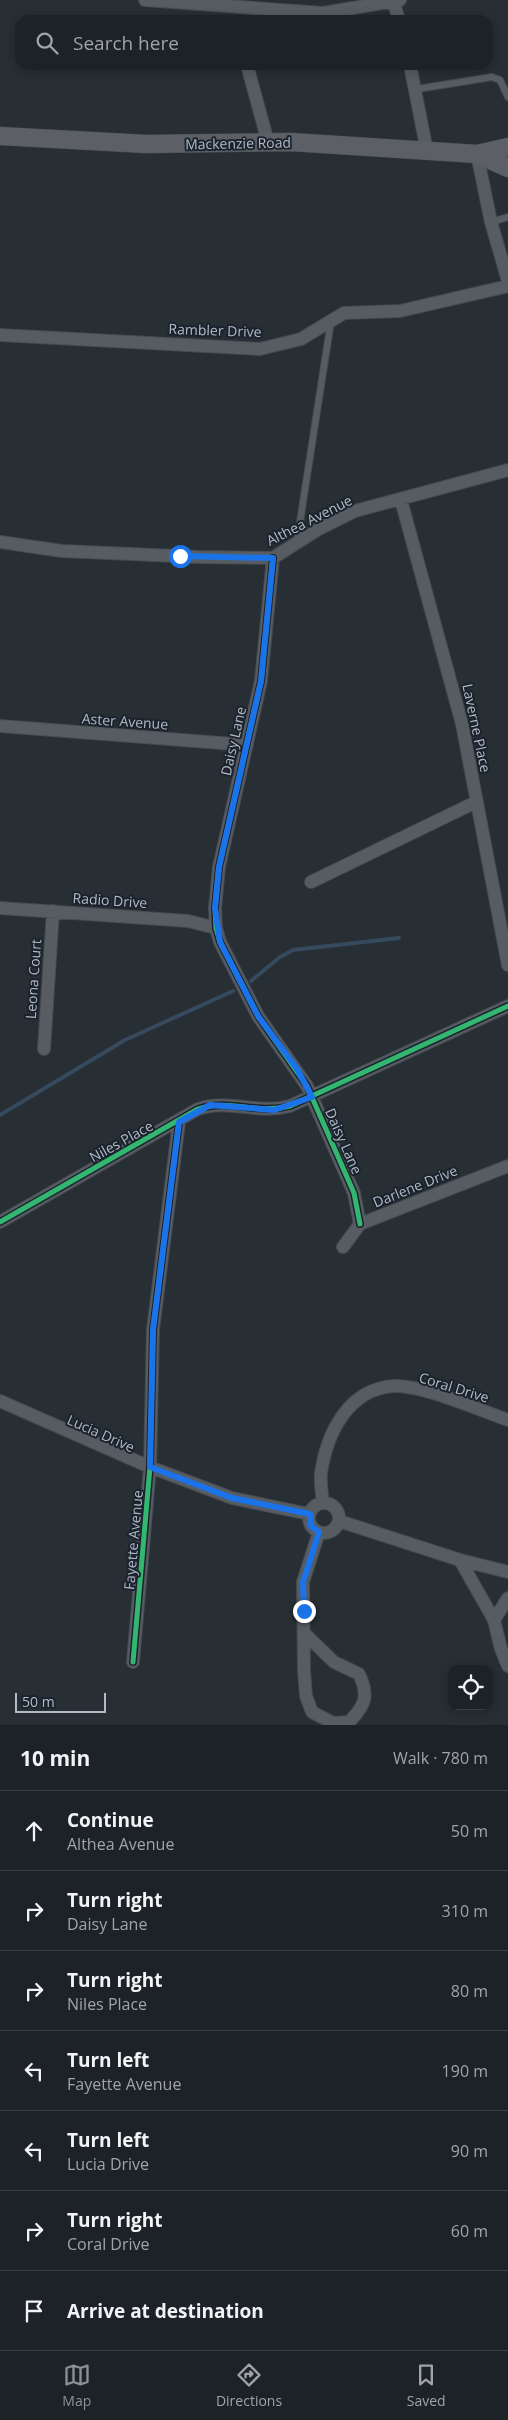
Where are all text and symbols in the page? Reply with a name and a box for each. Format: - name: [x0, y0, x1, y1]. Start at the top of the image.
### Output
- search box: [15, 15, 493, 70]
- icon: search: [33, 29, 61, 57]
- text: Search here: [73, 30, 179, 56]
- street label: Mackenzie Road: [185, 133, 291, 153]
- street label: Rambler Drive: [168, 319, 262, 341]
- street label: Althea Avenue: [263, 490, 355, 550]
- route start: [169, 545, 192, 568]
- street label: Laverne Place: [458, 682, 496, 774]
- street label: Daisy Lane: [216, 704, 250, 777]
- street label: Aster Avenue: [81, 709, 169, 734]
- street label: Radio Drive: [72, 888, 148, 912]
- street label: Leona Court: [21, 938, 45, 1020]
- street label: Daisy Lane: [321, 1105, 367, 1177]
- street label: Niles Place: [86, 1116, 156, 1166]
- street label: Darlene Drive: [370, 1160, 460, 1212]
- street label: Coral Drive: [417, 1367, 491, 1407]
- street label: Lucia Drive: [64, 1410, 138, 1456]
- street label: Fayette Avenue: [119, 1489, 147, 1591]
- route end: [293, 1600, 316, 1623]
- map controls: [448, 1665, 493, 1710]
- button: locate: [448, 1665, 493, 1710]
- scale bar: [15, 1690, 106, 1713]
- text: 50 m: [22, 1692, 55, 1711]
- text: 10 min: [20, 1744, 90, 1772]
- text: Walk · 780 m: [393, 1747, 488, 1769]
- text: Continue: [67, 1807, 154, 1833]
- icon: ahead: [20, 1817, 48, 1845]
- text: 50 m: [451, 1820, 488, 1842]
- text: Althea Avenue: [67, 1833, 174, 1855]
- text: Turn right: [67, 1887, 162, 1913]
- icon: right: [20, 1897, 48, 1925]
- text: 310 m: [442, 1900, 488, 1922]
- text: Daisy Lane: [67, 1913, 147, 1935]
- text: Turn right: [67, 1967, 162, 1993]
- icon: right: [20, 1977, 48, 2005]
- text: 80 m: [451, 1980, 488, 2002]
- text: Niles Place: [67, 1993, 147, 2015]
- text: Turn left: [67, 2047, 149, 2073]
- icon: left: [20, 2057, 48, 2085]
- text: 190 m: [442, 2060, 488, 2082]
- text: Fayette Avenue: [67, 2073, 181, 2095]
- text: Turn left: [67, 2127, 149, 2153]
- icon: left: [20, 2137, 48, 2165]
- text: 90 m: [451, 2140, 488, 2162]
- text: Lucia Drive: [67, 2153, 149, 2175]
- text: Turn right: [67, 2207, 162, 2233]
- icon: right: [20, 2217, 48, 2245]
- text: 60 m: [451, 2220, 488, 2242]
- text: Coral Drive: [67, 2233, 150, 2255]
- icon: arrive: [20, 2297, 48, 2325]
- text: Arrive at destination: [67, 2298, 264, 2324]
- tab: Map: [62, 2361, 91, 2410]
- tab: Directions: [216, 2361, 282, 2410]
- tab: Saved: [407, 2361, 446, 2410]

